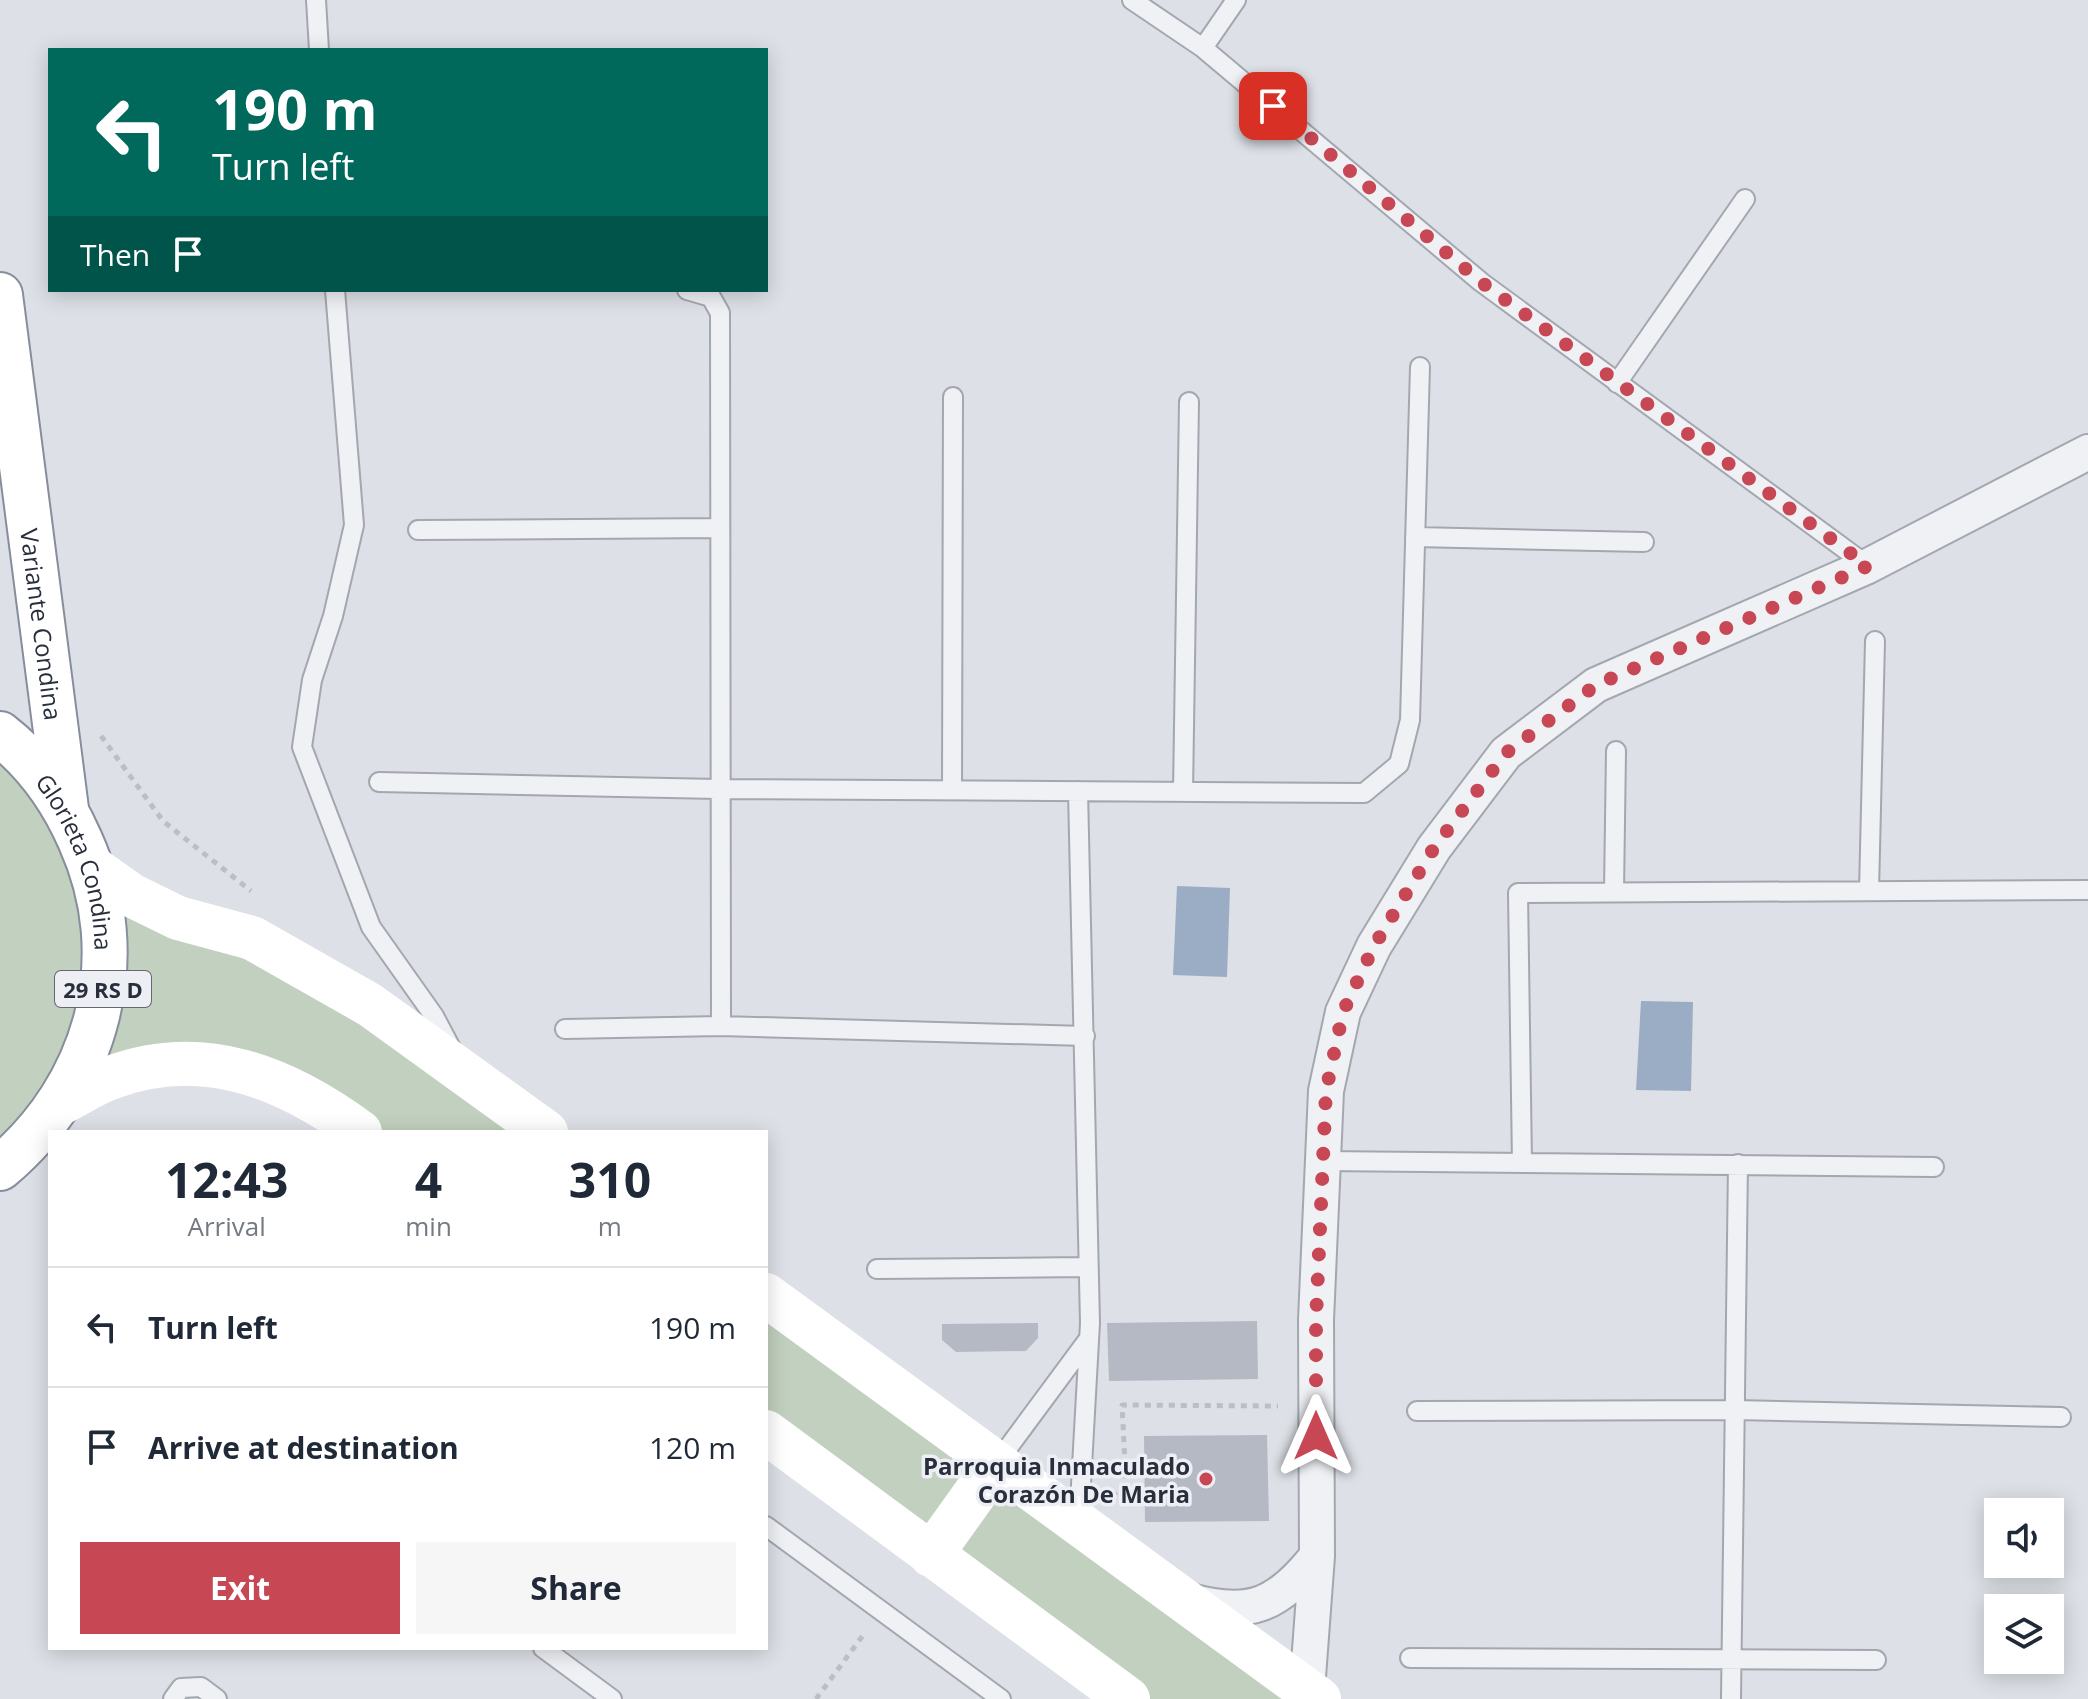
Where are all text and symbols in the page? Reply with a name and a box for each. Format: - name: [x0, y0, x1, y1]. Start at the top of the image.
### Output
- text: 190 m: [212, 70, 378, 146]
- pin: [1239, 72, 1307, 140]
- icon: left: [80, 80, 184, 184]
- icon: arrive: [1251, 84, 1295, 128]
- text: Turn left: [212, 142, 354, 191]
- icon: arrive: [166, 232, 210, 276]
- text: Then: [80, 234, 150, 275]
- street label: Variante Condina: [14, 526, 71, 722]
- street label: Glorieta Condina: [29, 766, 121, 951]
- road number: 29 RS D: [55, 971, 151, 1007]
- text: 12:43: [165, 1147, 288, 1212]
- text: 4: [415, 1147, 442, 1212]
- text: 310: [569, 1147, 651, 1212]
- text: Arrival: [187, 1208, 266, 1244]
- text: min: [405, 1208, 452, 1244]
- text: m: [598, 1208, 622, 1244]
- icon: left: [80, 1305, 124, 1349]
- text: Turn left: [148, 1307, 278, 1348]
- text: 190 m: [649, 1307, 736, 1348]
- position arrow: [1274, 1394, 1358, 1478]
- icon: arrive: [80, 1425, 124, 1469]
- text: Arrive at destination: [148, 1427, 459, 1468]
- text: 120 m: [649, 1427, 736, 1468]
- place label: Parroquia Inmaculado Corazón De Maria: [923, 1449, 1190, 1510]
- marker: Parroquia Inmaculado Corazón De Maria: [1197, 1470, 1215, 1488]
- map controls: [1984, 1498, 2064, 1674]
- button: sound: [1984, 1498, 2064, 1578]
- button: Exit: [80, 1542, 400, 1634]
- button: Share: [416, 1542, 736, 1634]
- button: layers: [1984, 1594, 2064, 1674]

